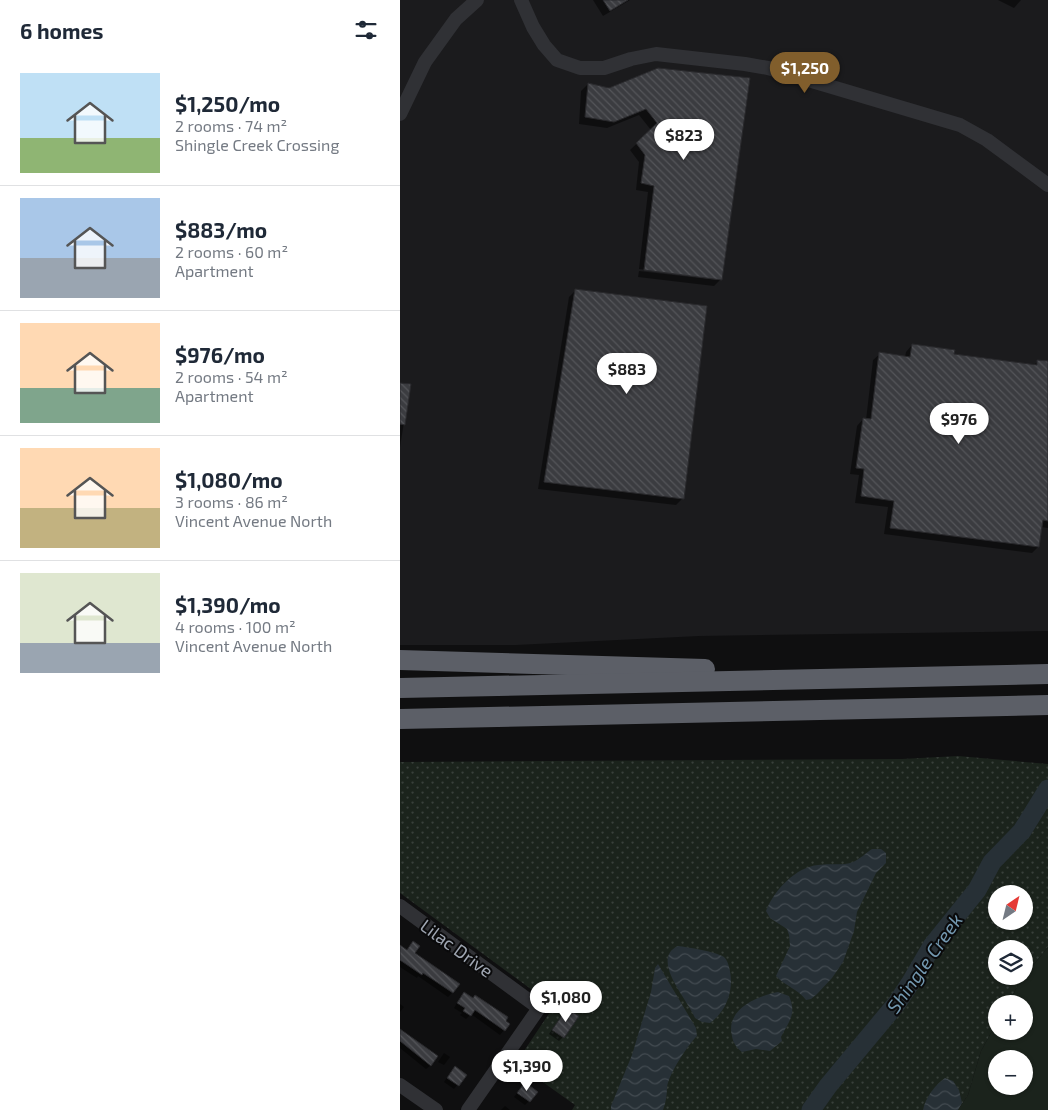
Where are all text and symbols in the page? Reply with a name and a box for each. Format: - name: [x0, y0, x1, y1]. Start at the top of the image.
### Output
- icon: filters: [352, 16, 380, 44]
- text: 6 homes: [20, 18, 103, 43]
- pin: $1,250: [764, 52, 846, 94]
- text: $1,250: [781, 58, 829, 77]
- text: $1,250/mo: [175, 91, 280, 116]
- icon: home: [60, 93, 120, 153]
- text: 2 rooms · 74 m²: [175, 116, 287, 135]
- pin: $823: [654, 119, 714, 161]
- text: $823: [665, 125, 703, 144]
- text: Shingle Creek Crossing: [175, 135, 339, 154]
- text: $883/mo: [175, 217, 267, 242]
- icon: home: [60, 218, 120, 278]
- text: 2 rooms · 60 m²: [175, 242, 288, 261]
- text: Apartment: [175, 261, 254, 280]
- text: $976/mo: [175, 342, 265, 367]
- icon: home: [60, 343, 120, 403]
- pin: $883: [597, 352, 657, 395]
- text: $883: [608, 359, 646, 378]
- text: 2 rooms · 54 m²: [175, 367, 288, 386]
- text: Apartment: [175, 386, 254, 405]
- pin: $976: [929, 402, 989, 445]
- text: $976: [941, 409, 977, 428]
- text: $1,080/mo: [175, 467, 283, 492]
- icon: home: [60, 468, 120, 528]
- text: 3 rooms · 86 m²: [175, 492, 288, 511]
- text: Vincent Avenue North: [175, 511, 332, 530]
- text: $1,390/mo: [175, 592, 281, 617]
- icon: home: [60, 593, 120, 653]
- text: 4 rooms · 100 m²: [175, 617, 296, 636]
- text: Vincent Avenue North: [175, 636, 332, 655]
- north arrow: [988, 885, 1032, 930]
- map controls: [988, 885, 1033, 1095]
- water label: Shingle Creek: [881, 909, 967, 1017]
- street label: Lilac Drive: [416, 914, 498, 982]
- button: layers: [988, 940, 1033, 985]
- pin: $1,080: [525, 980, 607, 1023]
- text: $1,080: [541, 987, 591, 1006]
- button: +: [988, 995, 1033, 1040]
- pin: $1,390: [486, 1050, 568, 1092]
- button: −: [988, 1050, 1033, 1095]
- text: $1,390: [503, 1056, 551, 1075]

